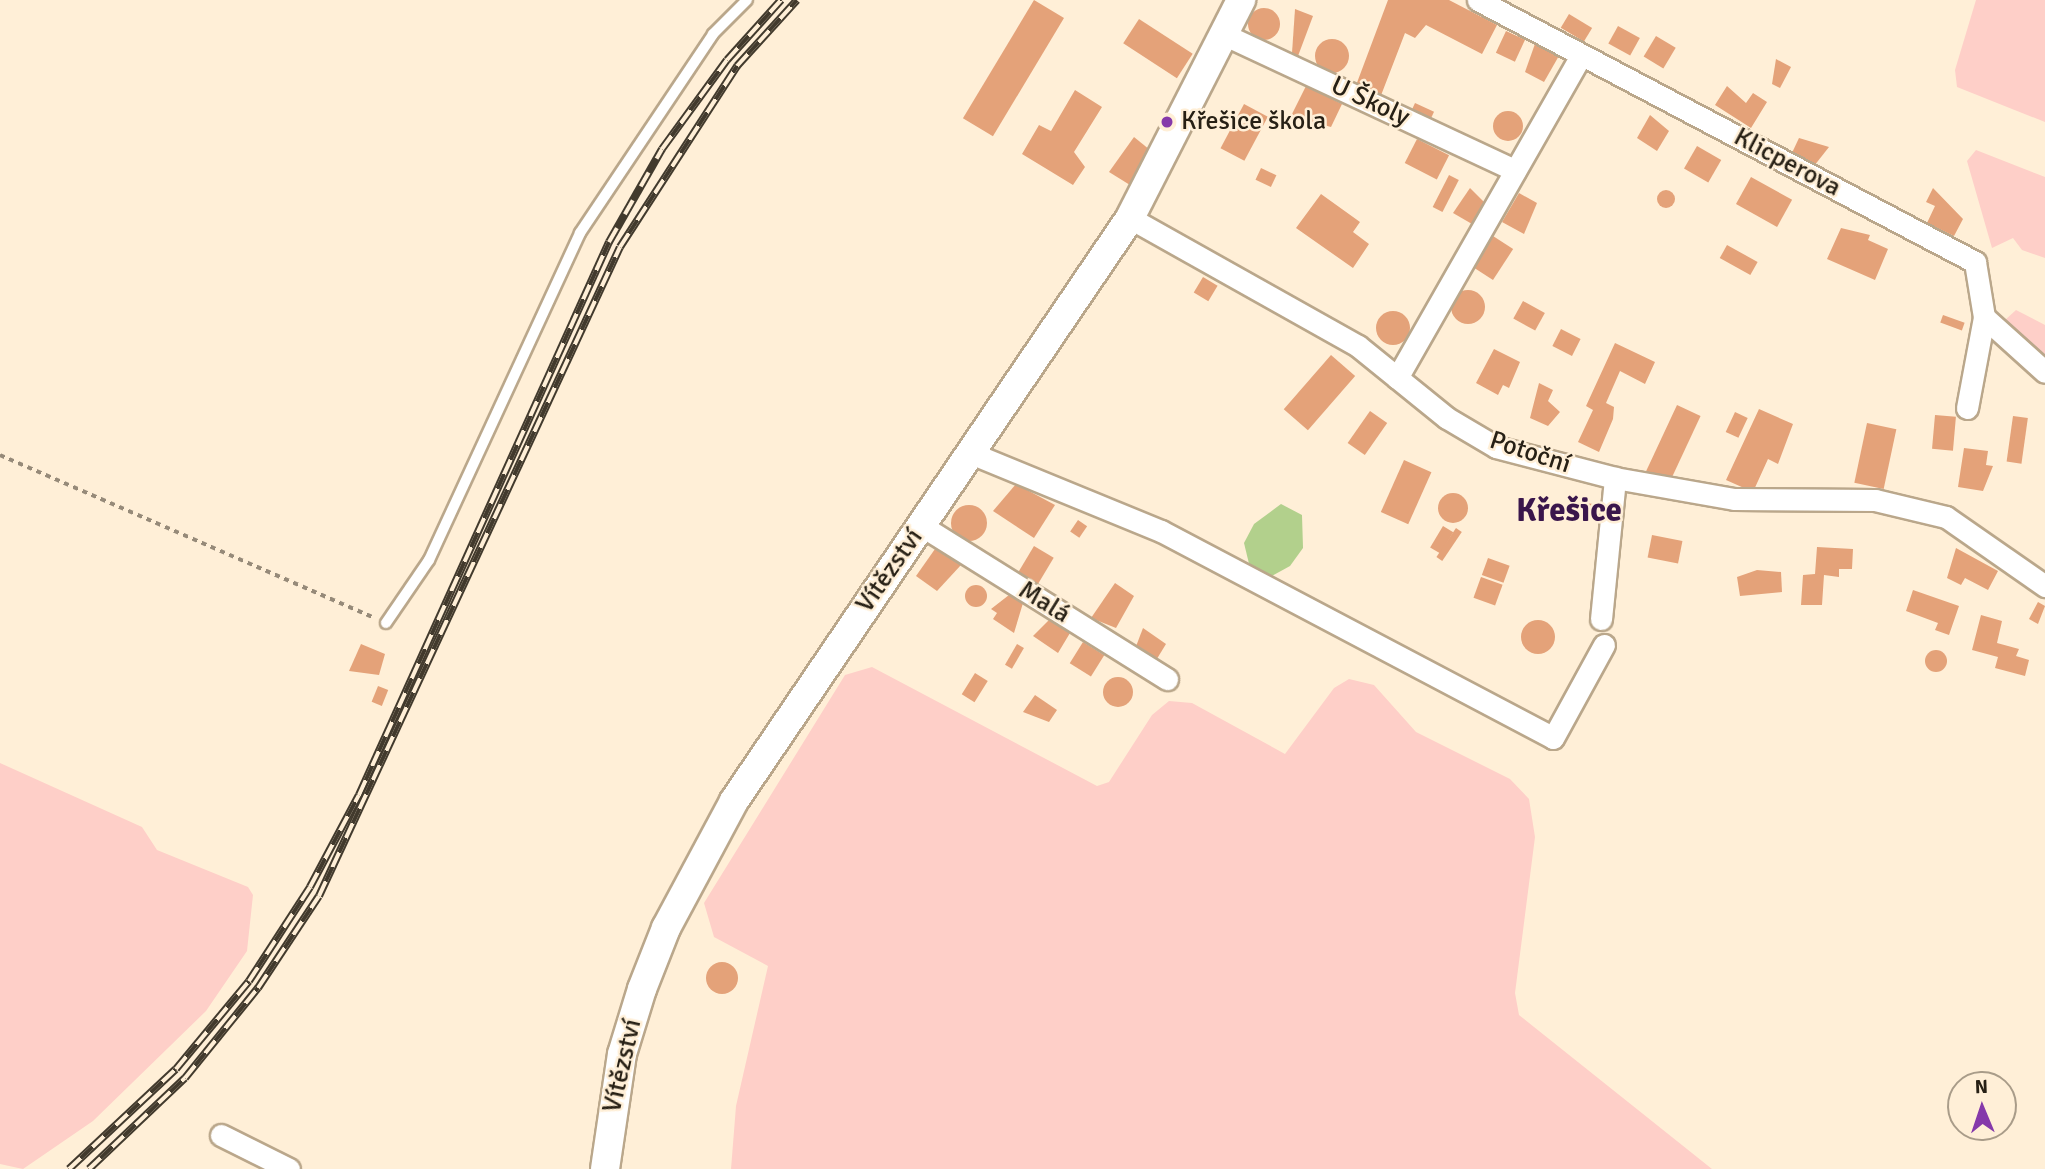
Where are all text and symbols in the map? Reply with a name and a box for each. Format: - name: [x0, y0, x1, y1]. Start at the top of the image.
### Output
- street label: U Školy: [1326, 70, 1414, 134]
- place label: Křešice škola: [1181, 106, 1326, 138]
- marker: Křešice škola: [1159, 114, 1175, 130]
- street label: Klicperova: [1728, 122, 1846, 204]
- street label: Potoční: [1486, 425, 1574, 481]
- district label: Křešice: [1516, 491, 1622, 531]
- street label: Vítězství: [850, 523, 930, 619]
- street label: Malá: [1012, 575, 1076, 631]
- street label: Vítězství: [597, 1016, 649, 1116]
- north arrow: [1947, 1071, 2017, 1141]
- text: N: [1974, 1075, 1988, 1099]

